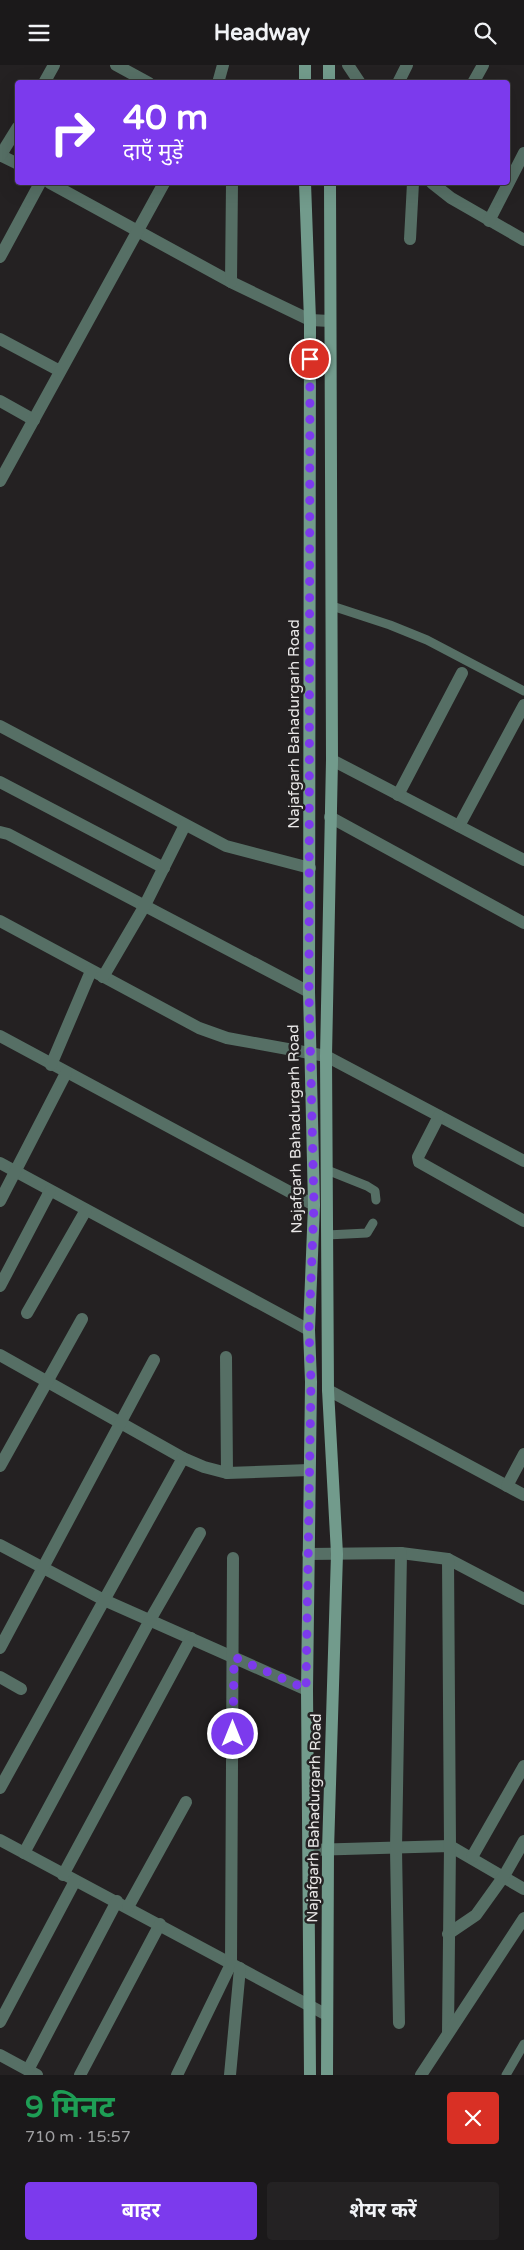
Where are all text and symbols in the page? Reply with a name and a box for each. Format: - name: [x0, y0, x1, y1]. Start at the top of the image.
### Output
- icon: menu: [25, 19, 53, 47]
- icon: search: [471, 19, 499, 47]
- text: Headway: [214, 20, 310, 46]
- text: 40 m: [123, 97, 208, 139]
- icon: right: [40, 100, 105, 165]
- text: दाएँ मुड़ें: [123, 139, 183, 165]
- pin: [289, 338, 331, 380]
- icon: arrive: [296, 345, 324, 373]
- street label: Najafgarh Bahadurgarh Road: [285, 619, 303, 829]
- street label: Najafgarh Bahadurgarh Road: [284, 1024, 306, 1234]
- position arrow: [206, 1707, 258, 1759]
- street label: Najafgarh Bahadurgarh Road: [303, 1713, 325, 1923]
- text: 9 मिनट: [25, 2089, 115, 2126]
- button: close: [447, 2092, 499, 2144]
- text: 710 m · 15:57: [25, 2127, 131, 2147]
- button: बाहर: [25, 2182, 257, 2240]
- button: शेयर करें: [267, 2182, 499, 2240]

